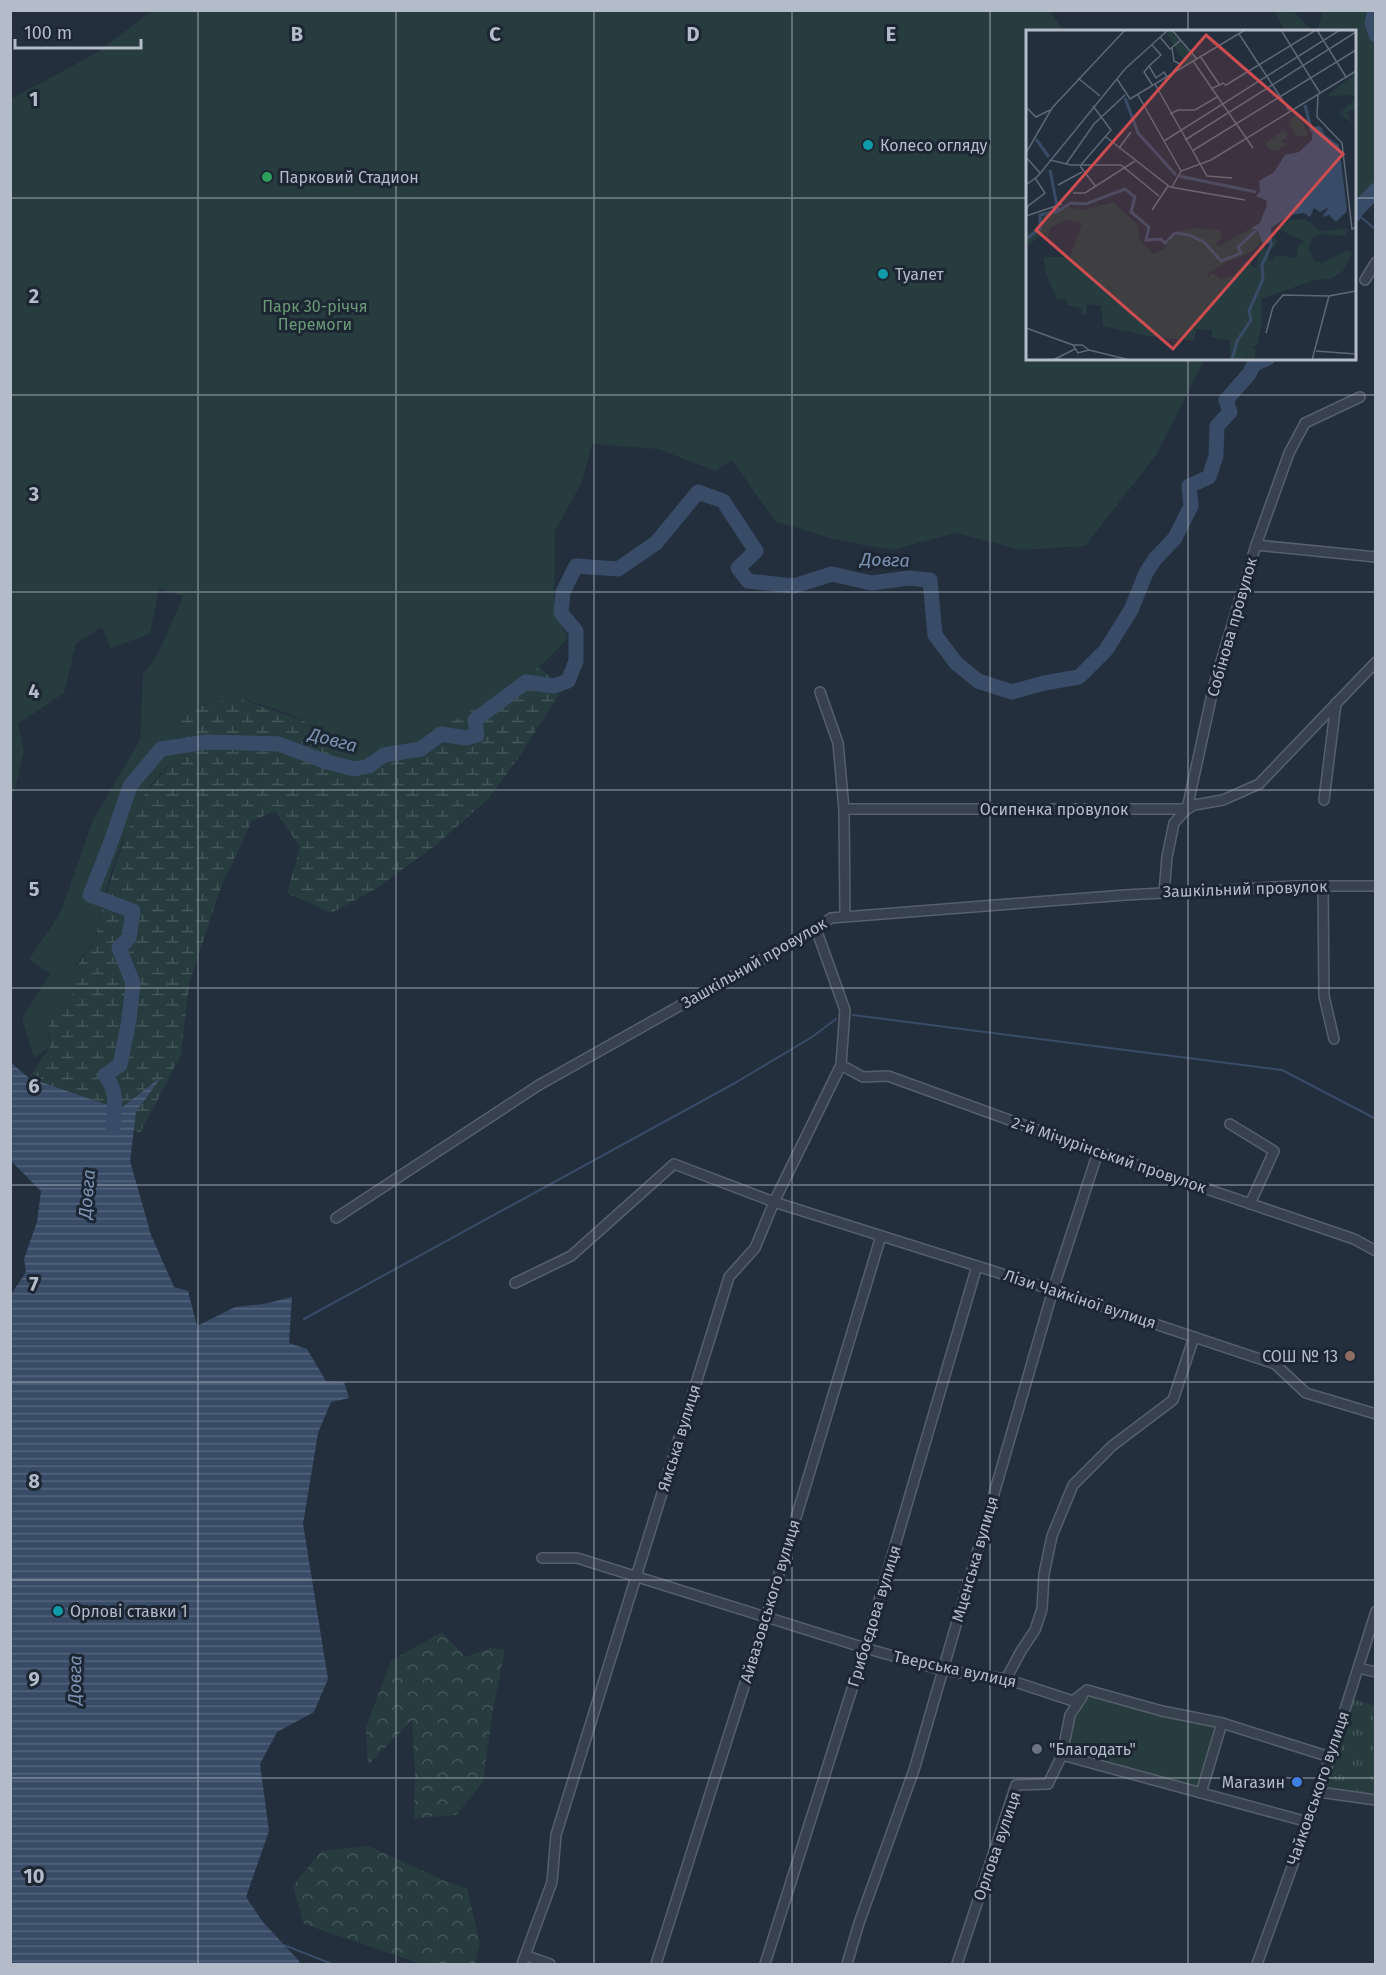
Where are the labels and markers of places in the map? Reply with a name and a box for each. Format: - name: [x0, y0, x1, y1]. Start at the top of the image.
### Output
- place label: Колесо огляду: [880, 136, 988, 155]
- marker: Колесо огляду: [861, 138, 875, 152]
- place label: Парковий Стадион: [279, 168, 419, 187]
- marker: Парковий Стадион: [260, 170, 274, 184]
- place label: Туалет: [895, 265, 944, 284]
- marker: Туалет: [876, 267, 890, 281]
- place label: СОШ № 13: [1262, 1347, 1338, 1366]
- marker: СОШ № 13: [1343, 1349, 1357, 1363]
- place label: Орлові ставки 1: [70, 1602, 188, 1621]
- marker: Орлові ставки 1: [51, 1604, 65, 1618]
- place label: "Благодать": [1049, 1740, 1136, 1759]
- marker: "Благодать": [1030, 1742, 1044, 1756]
- place label: Магазин: [1222, 1773, 1285, 1792]
- marker: Магазин: [1290, 1775, 1304, 1789]

